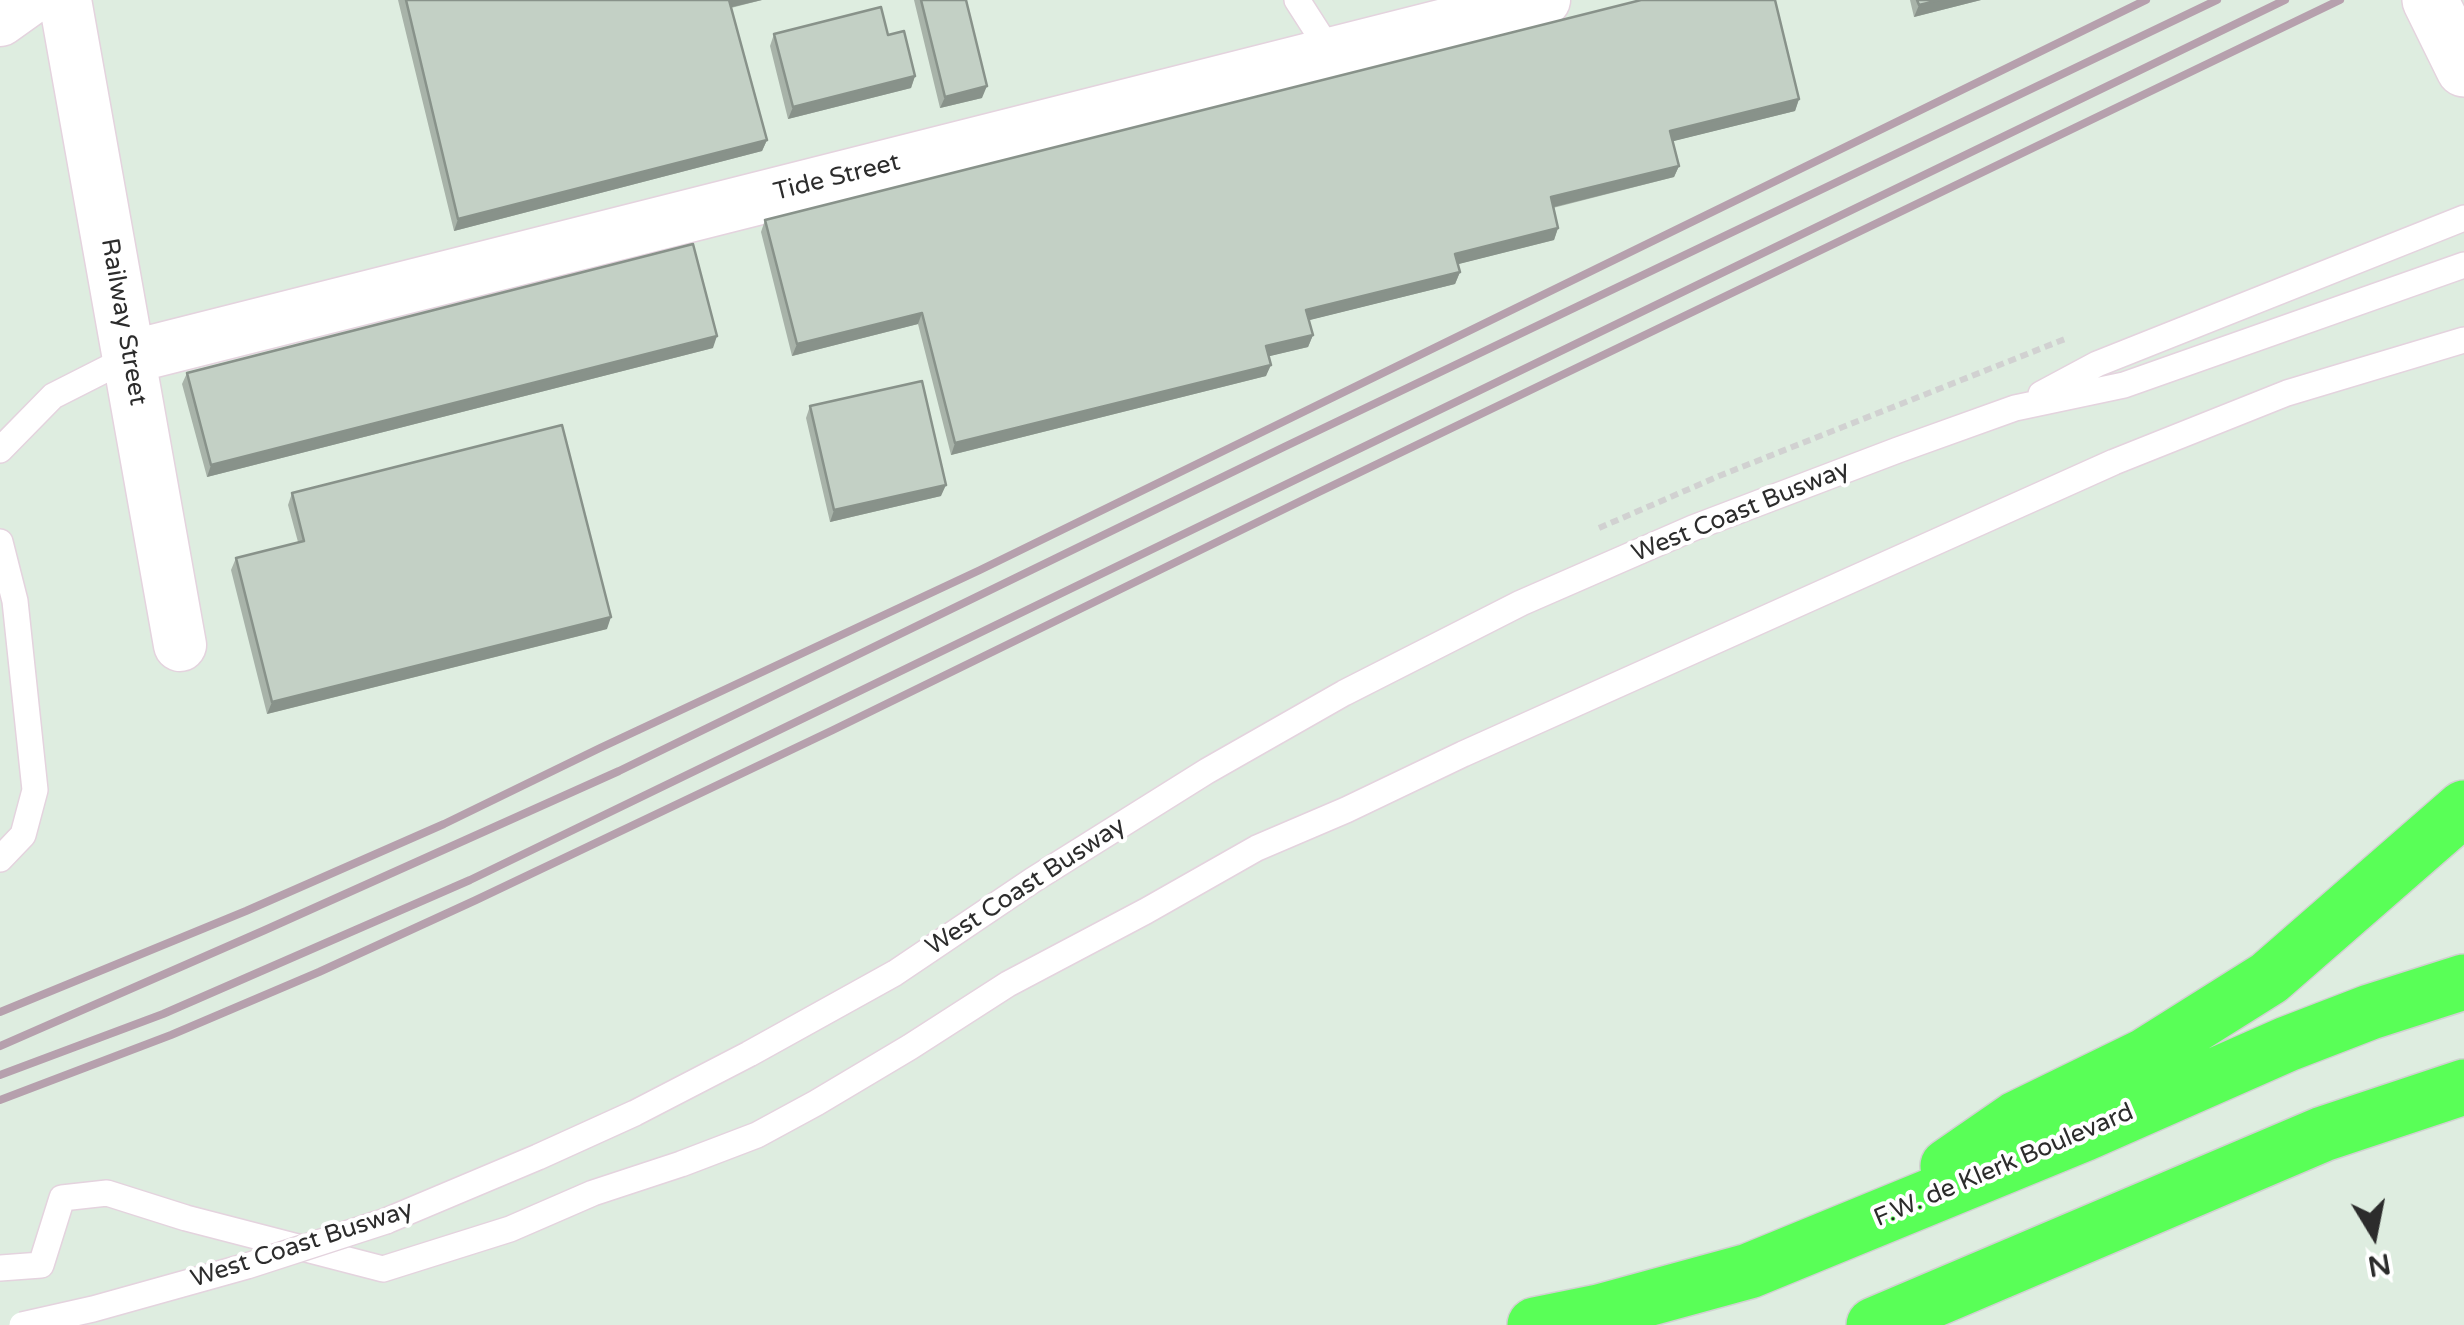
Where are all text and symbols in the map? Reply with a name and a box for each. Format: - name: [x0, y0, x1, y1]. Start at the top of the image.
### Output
- street label: Tide Street: [771, 148, 903, 208]
- street label: Railway Street: [94, 236, 152, 408]
- street label: West Coast Busway: [1628, 455, 1854, 569]
- street label: West Coast Busway: [921, 811, 1131, 963]
- street label: F.W. de Klerk Boulevard: [1870, 1098, 2138, 1234]
- north arrow: [2324, 1185, 2424, 1285]
- street label: West Coast Busway: [187, 1195, 417, 1295]
- text: N: [2365, 1246, 2393, 1283]

